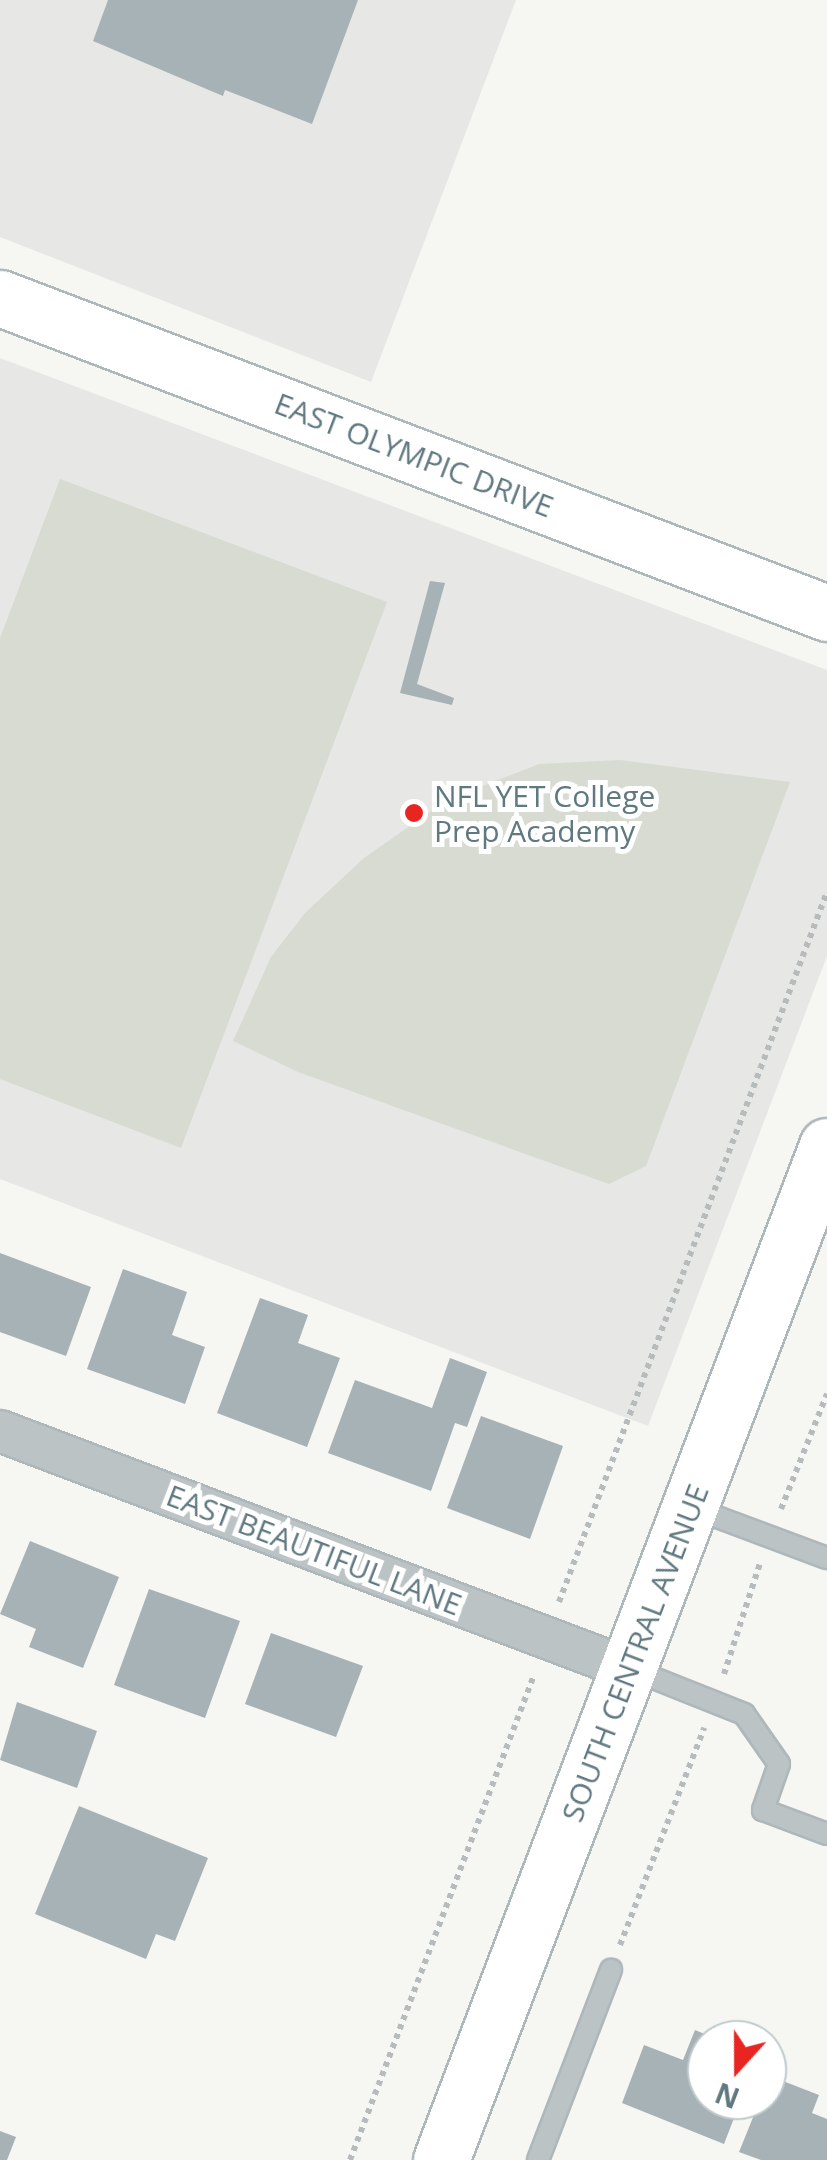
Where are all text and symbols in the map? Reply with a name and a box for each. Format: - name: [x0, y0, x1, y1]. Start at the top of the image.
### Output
- street label: EAST OLYMPIC DRIVE: [270, 385, 558, 525]
- place label: NFL YET College Prep Academy: [434, 778, 655, 848]
- marker: NFL YET College Prep Academy: [403, 802, 425, 824]
- street label: EAST BEAUTIFUL LANE: [161, 1477, 467, 1623]
- street label: SOUTH CENTRAL AVENUE: [554, 1479, 716, 1827]
- north arrow: [687, 2020, 787, 2120]
- text: N: [710, 2074, 744, 2118]

